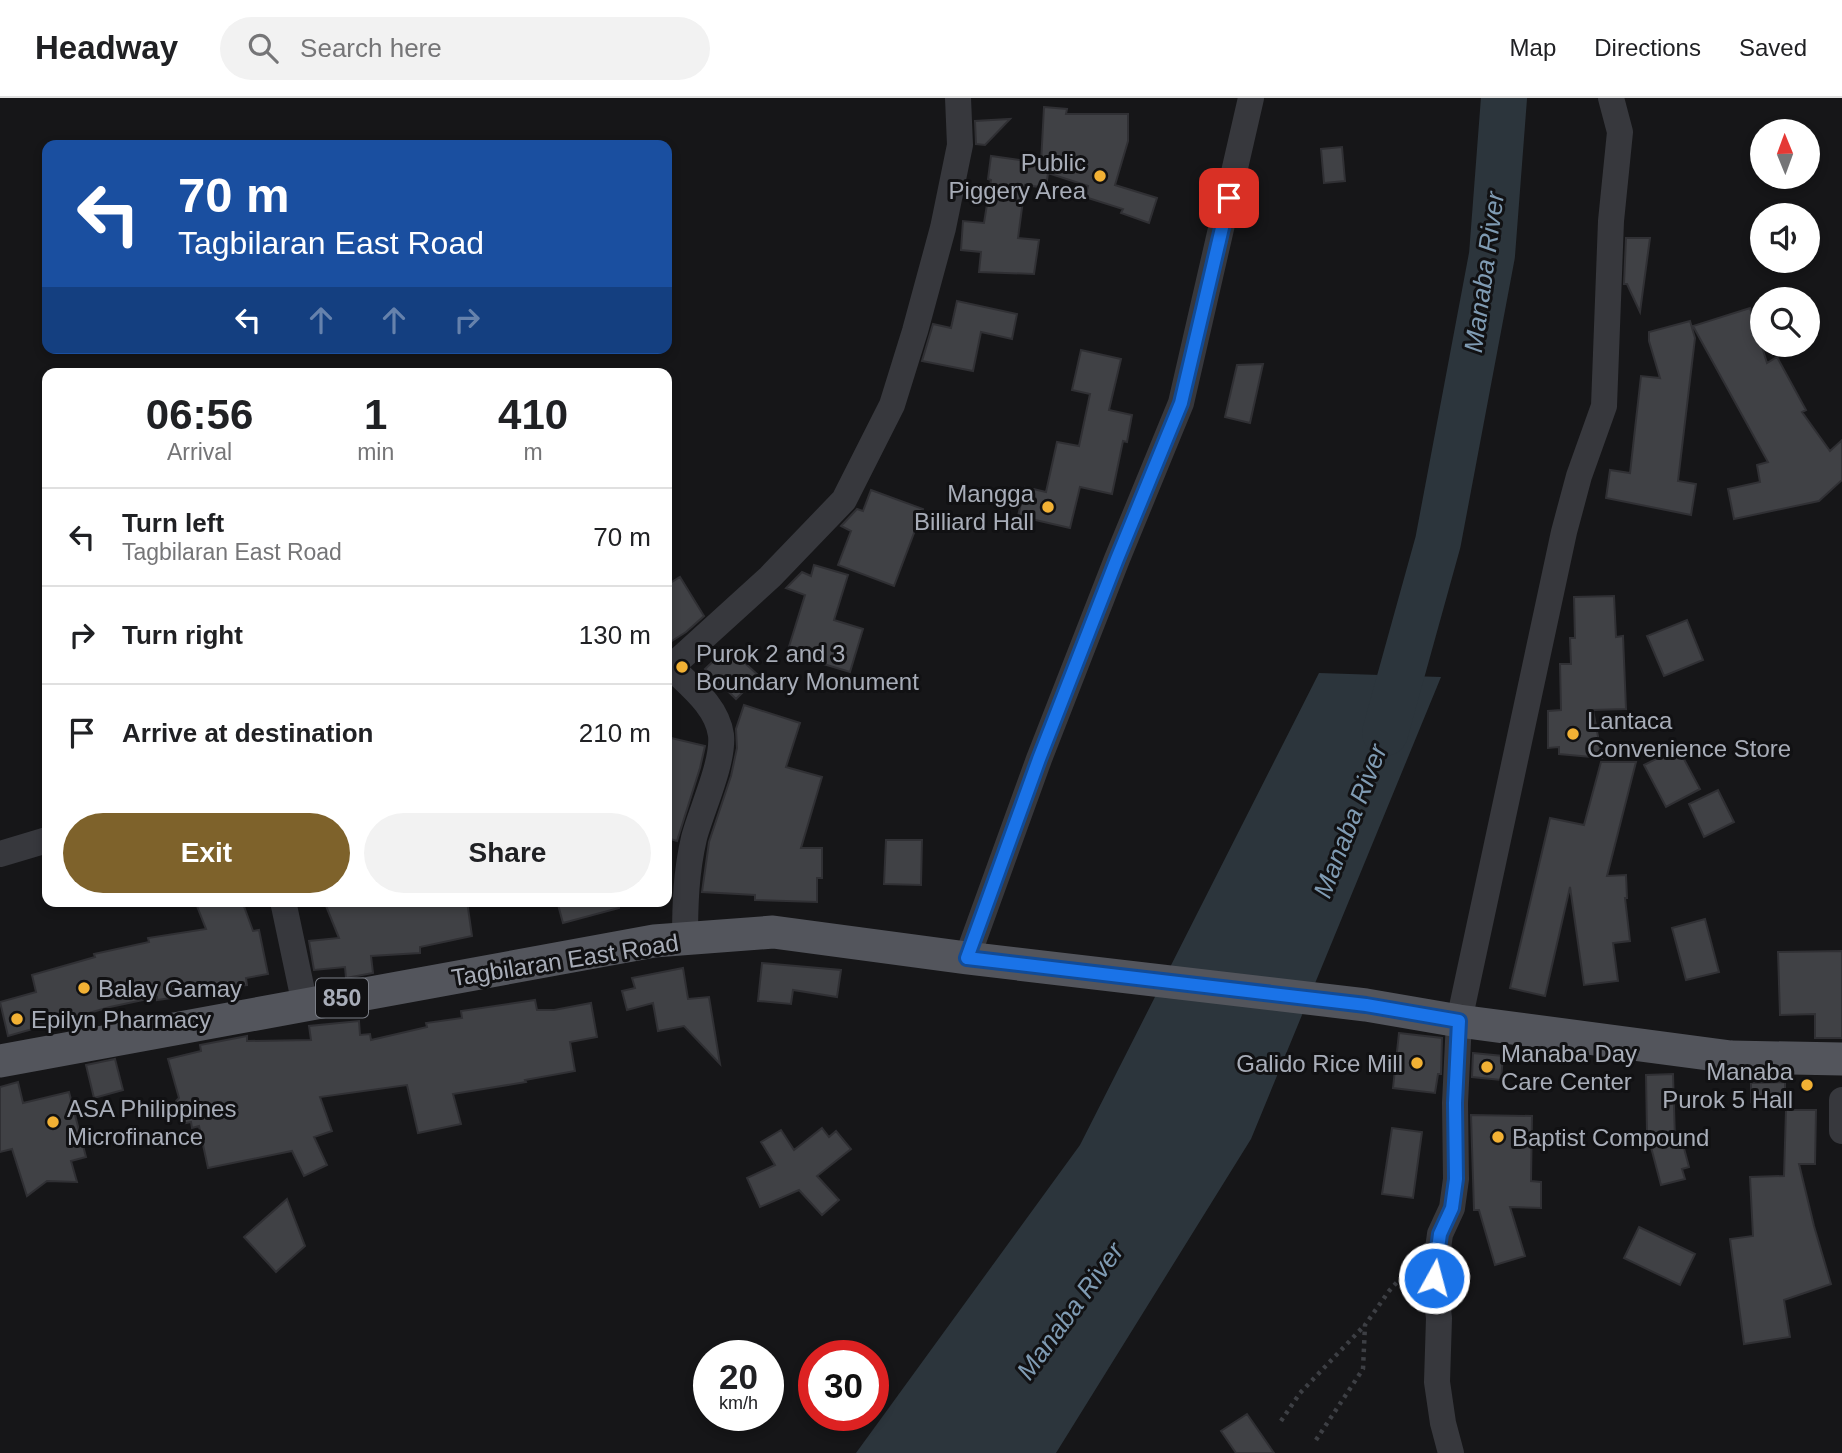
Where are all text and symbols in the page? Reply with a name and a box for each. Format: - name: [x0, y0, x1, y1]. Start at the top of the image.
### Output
- search box: [220, 17, 710, 80]
- text: Headway: [35, 29, 178, 66]
- icon: search: [244, 29, 282, 67]
- text: Search here: [300, 33, 442, 63]
- text: Map: [1510, 34, 1556, 61]
- text: Directions: [1594, 34, 1701, 61]
- text: Saved: [1739, 34, 1807, 61]
- north arrow: [1750, 119, 1820, 189]
- map controls: [1750, 119, 1820, 357]
- place label: Public Piggery Area: [949, 149, 1087, 204]
- icon: left: [63, 168, 154, 259]
- text: 70 m: [178, 168, 290, 222]
- marker: Public Piggery Area: [1092, 168, 1108, 184]
- pin: [1199, 168, 1259, 228]
- icon: arrive: [1210, 179, 1248, 217]
- water label: Manaba River: [1458, 188, 1510, 354]
- button: sound: [1750, 203, 1820, 273]
- text: Tagbilaran East Road: [178, 225, 484, 261]
- button: search: [1750, 287, 1820, 357]
- icon: left: [229, 301, 267, 339]
- icon: ahead: [302, 301, 340, 339]
- icon: ahead: [375, 301, 413, 339]
- icon: right: [448, 301, 486, 339]
- text: 06:56: [146, 391, 253, 438]
- text: 1: [364, 391, 387, 438]
- text: 410: [498, 391, 568, 438]
- text: Arrival: [167, 439, 232, 465]
- text: min: [357, 439, 394, 465]
- text: m: [524, 439, 543, 465]
- place label: Mangga Billiard Hall: [914, 480, 1035, 535]
- marker: Mangga Billiard Hall: [1040, 499, 1056, 515]
- text: Turn left: [122, 508, 224, 538]
- icon: left: [63, 518, 101, 556]
- text: 70 m: [593, 522, 651, 552]
- text: Tagbilaran East Road: [122, 539, 342, 565]
- icon: right: [63, 616, 101, 654]
- text: Turn right: [122, 620, 243, 650]
- text: 130 m: [579, 620, 651, 650]
- place label: Purok 2 and 3 Boundary Monument: [696, 640, 919, 695]
- marker: Purok 2 and 3 Boundary Monument: [674, 659, 690, 675]
- place label: Lantaca Convenience Store: [1587, 707, 1791, 762]
- icon: arrive: [63, 714, 101, 752]
- text: Arrive at destination: [122, 718, 373, 748]
- text: 210 m: [579, 718, 651, 748]
- marker: Lantaca Convenience Store: [1565, 726, 1581, 742]
- water label: Manaba River: [1307, 739, 1393, 902]
- button: Exit: [63, 813, 350, 893]
- button: Share: [364, 813, 651, 893]
- street label: Tagbilaran East Road: [450, 929, 680, 991]
- place label: Balay Gamay: [98, 975, 242, 1002]
- road number: 850: [316, 978, 368, 1018]
- marker: Balay Gamay: [76, 980, 92, 996]
- place label: Epilyn Pharmacy: [31, 1006, 211, 1033]
- marker: Epilyn Pharmacy: [9, 1011, 25, 1027]
- place label: Manaba Day Care Center: [1501, 1040, 1637, 1095]
- place label: Galido Rice Mill: [1236, 1050, 1403, 1077]
- marker: Galido Rice Mill: [1409, 1055, 1425, 1071]
- place label: Manaba Purok 5 Hall: [1662, 1058, 1794, 1113]
- marker: Manaba Day Care Center: [1479, 1059, 1495, 1075]
- marker: Manaba Purok 5 Hall: [1799, 1077, 1815, 1093]
- place label: ASA Philippines Microfinance: [67, 1095, 236, 1150]
- marker: ASA Philippines Microfinance: [45, 1114, 61, 1130]
- place label: Baptist Compound: [1512, 1124, 1709, 1151]
- marker: Baptist Compound: [1490, 1129, 1506, 1145]
- water label: Manaba River: [1010, 1236, 1130, 1385]
- position arrow: [1397, 1241, 1471, 1315]
- speed limit sign: 30: [798, 1340, 889, 1431]
- text: 20: [719, 1357, 758, 1396]
- text: km/h: [719, 1393, 758, 1413]

